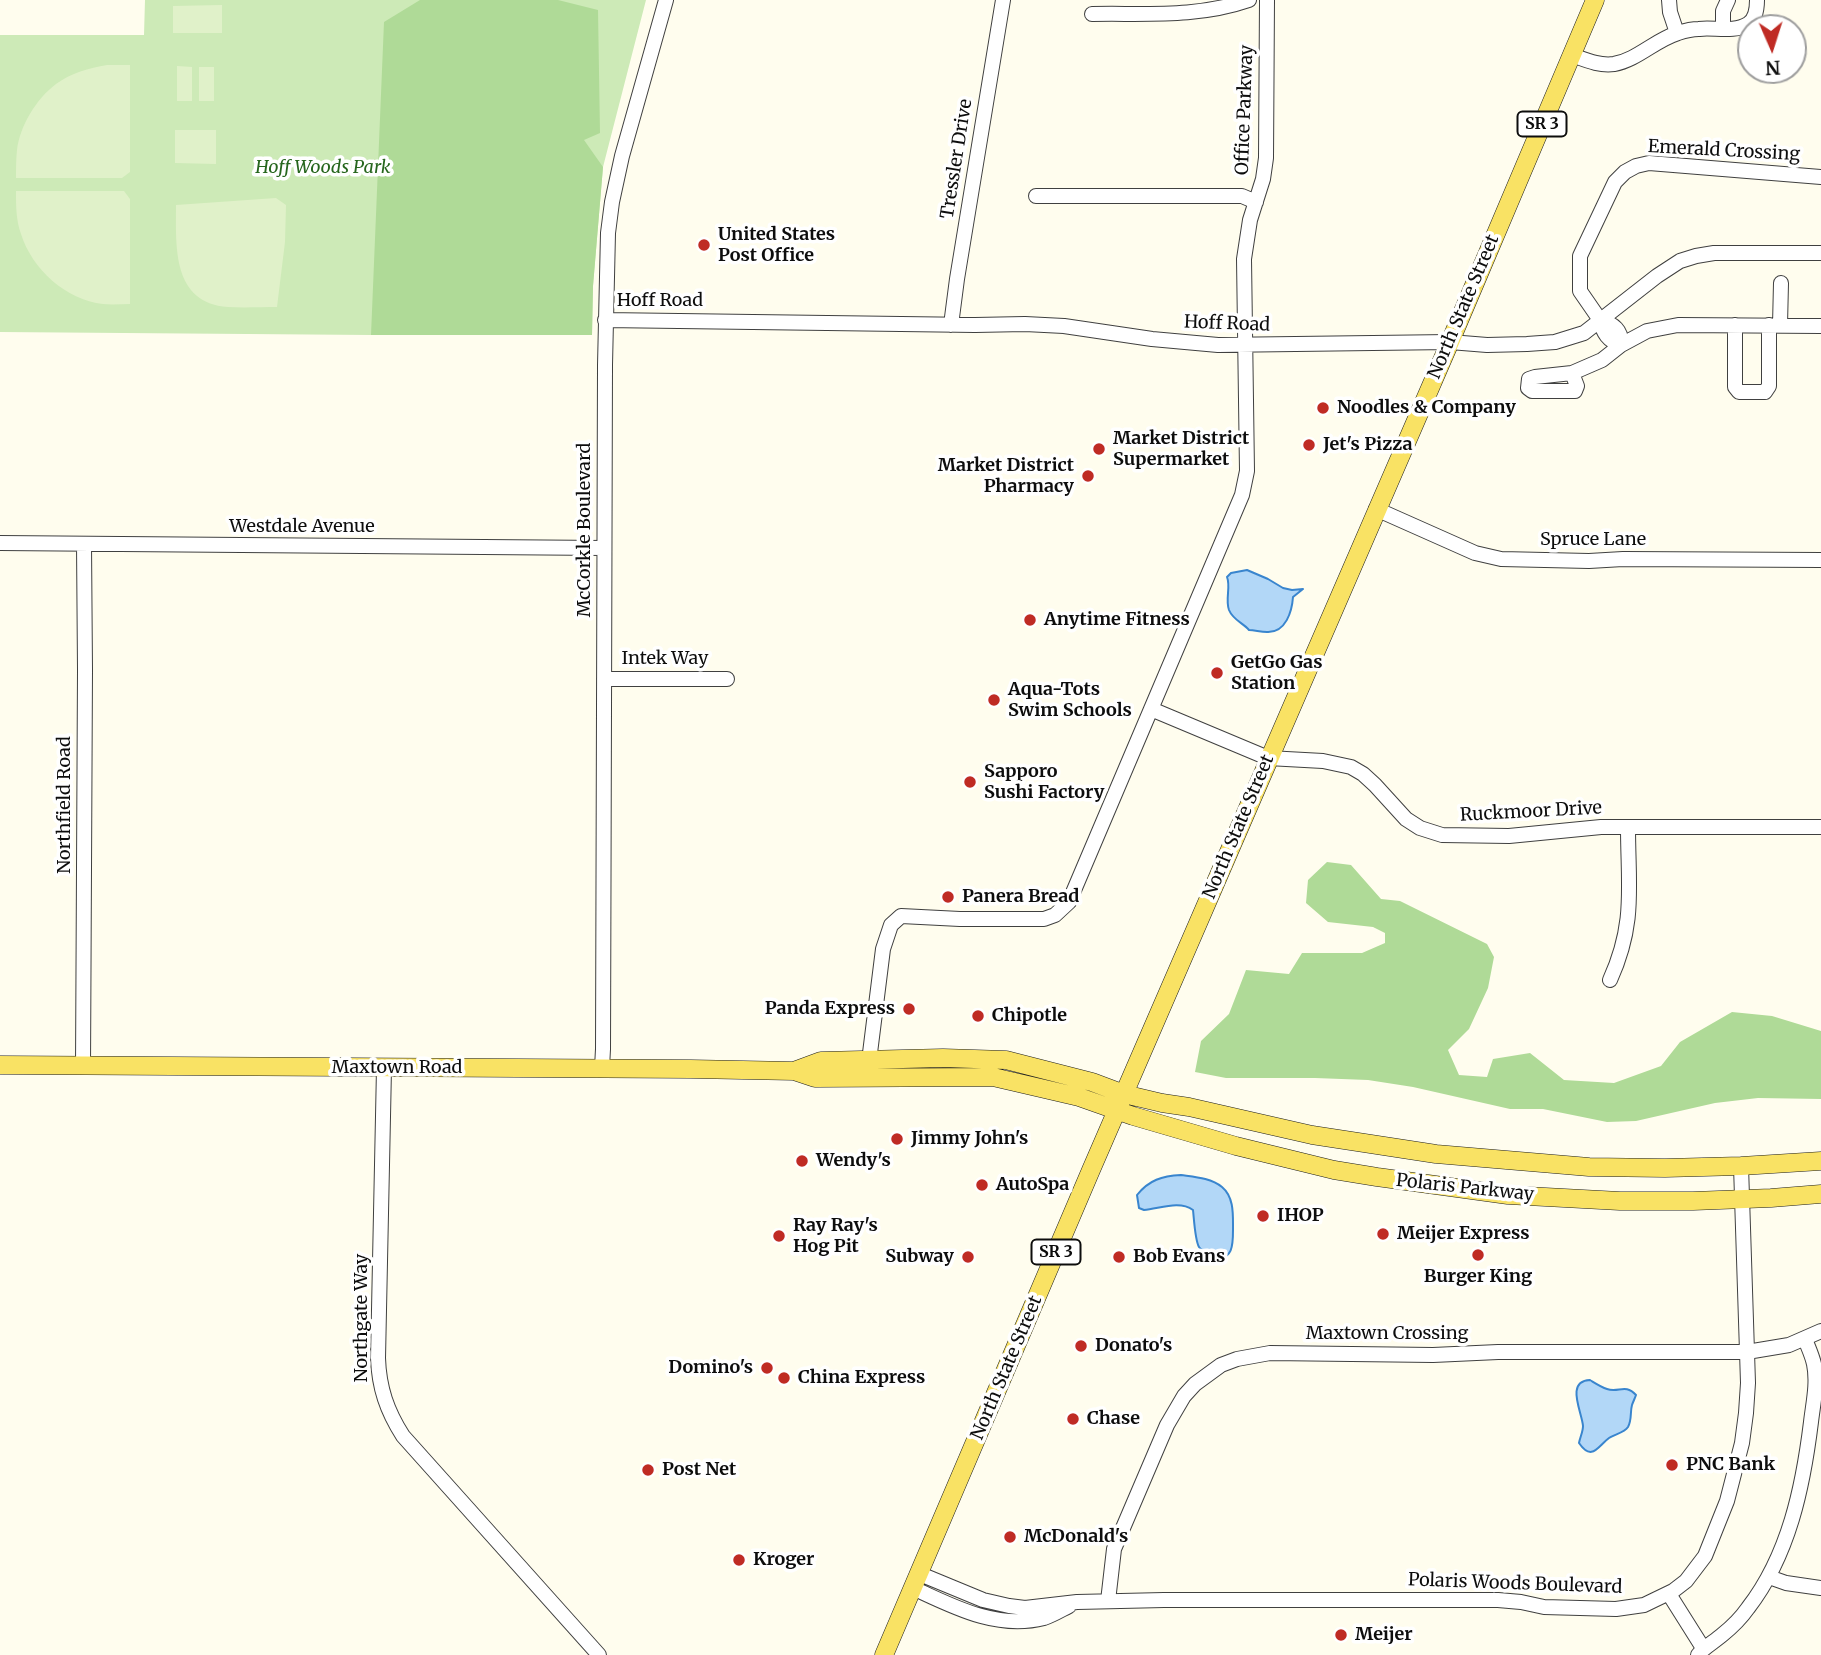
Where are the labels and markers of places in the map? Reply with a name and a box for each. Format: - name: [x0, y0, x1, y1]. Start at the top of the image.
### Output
- place label: United States Post Office: [718, 224, 835, 266]
- marker: United States Post Office: [696, 237, 712, 253]
- place label: Noodles & Company: [1337, 397, 1516, 419]
- marker: Noodles & Company: [1315, 400, 1331, 416]
- place label: Market District Supermarket: [1113, 428, 1249, 471]
- place label: Jet's Pizza: [1323, 434, 1413, 456]
- marker: Jet's Pizza: [1301, 437, 1317, 453]
- marker: Market District Supermarket: [1091, 441, 1107, 457]
- place label: Market District Pharmacy: [938, 455, 1074, 498]
- marker: Market District Pharmacy: [1080, 468, 1096, 484]
- place label: Anytime Fitness: [1044, 609, 1190, 631]
- marker: Anytime Fitness: [1022, 612, 1038, 628]
- place label: GetGo Gas Station: [1231, 652, 1322, 694]
- marker: GetGo Gas Station: [1209, 665, 1225, 681]
- place label: Aqua-Tots Swim Schools: [1008, 679, 1132, 722]
- marker: Aqua-Tots Swim Schools: [986, 692, 1002, 708]
- place label: Sapporo Sushi Factory: [984, 761, 1104, 804]
- marker: Sapporo Sushi Factory: [962, 774, 978, 790]
- place label: Panera Bread: [962, 886, 1079, 908]
- marker: Panera Bread: [940, 889, 956, 905]
- place label: Panda Express: [765, 998, 895, 1020]
- marker: Panda Express: [901, 1001, 917, 1017]
- place label: Chipotle: [992, 1005, 1067, 1027]
- marker: Chipotle: [970, 1008, 986, 1024]
- place label: Jimmy John's: [911, 1128, 1028, 1150]
- marker: Jimmy John's: [889, 1131, 905, 1147]
- place label: Wendy's: [816, 1150, 891, 1172]
- marker: Wendy's: [794, 1153, 810, 1169]
- place label: AutoSpa: [996, 1174, 1069, 1196]
- marker: AutoSpa: [974, 1177, 990, 1193]
- place label: IHOP: [1277, 1205, 1324, 1227]
- marker: IHOP: [1255, 1208, 1271, 1224]
- place label: Ray Ray's Hog Pit: [793, 1215, 878, 1258]
- place label: Meijer Express: [1397, 1223, 1530, 1245]
- marker: Meijer Express: [1375, 1226, 1391, 1242]
- marker: Ray Ray's Hog Pit: [771, 1228, 787, 1244]
- place label: Subway: [885, 1246, 954, 1268]
- place label: Bob Evans: [1133, 1246, 1225, 1268]
- marker: Burger King: [1470, 1247, 1486, 1263]
- marker: Subway: [960, 1249, 976, 1265]
- marker: Bob Evans: [1111, 1249, 1127, 1265]
- place label: Burger King: [1424, 1266, 1532, 1288]
- place label: Donato's: [1095, 1335, 1172, 1357]
- marker: Donato's: [1073, 1338, 1089, 1354]
- place label: Domino's: [668, 1357, 753, 1379]
- marker: Domino's: [759, 1360, 775, 1376]
- place label: China Express: [798, 1367, 925, 1389]
- marker: China Express: [776, 1370, 792, 1386]
- place label: Chase: [1087, 1408, 1140, 1430]
- marker: Chase: [1065, 1411, 1081, 1427]
- place label: PNC Bank: [1686, 1454, 1775, 1476]
- marker: PNC Bank: [1664, 1457, 1680, 1473]
- place label: Post Net: [662, 1459, 736, 1481]
- marker: Post Net: [640, 1462, 656, 1478]
- place label: McDonald's: [1024, 1526, 1128, 1548]
- marker: McDonald's: [1002, 1529, 1018, 1545]
- place label: Kroger: [753, 1549, 814, 1571]
- marker: Kroger: [731, 1552, 747, 1568]
- place label: Meijer: [1355, 1624, 1413, 1646]
- marker: Meijer: [1333, 1627, 1349, 1643]

